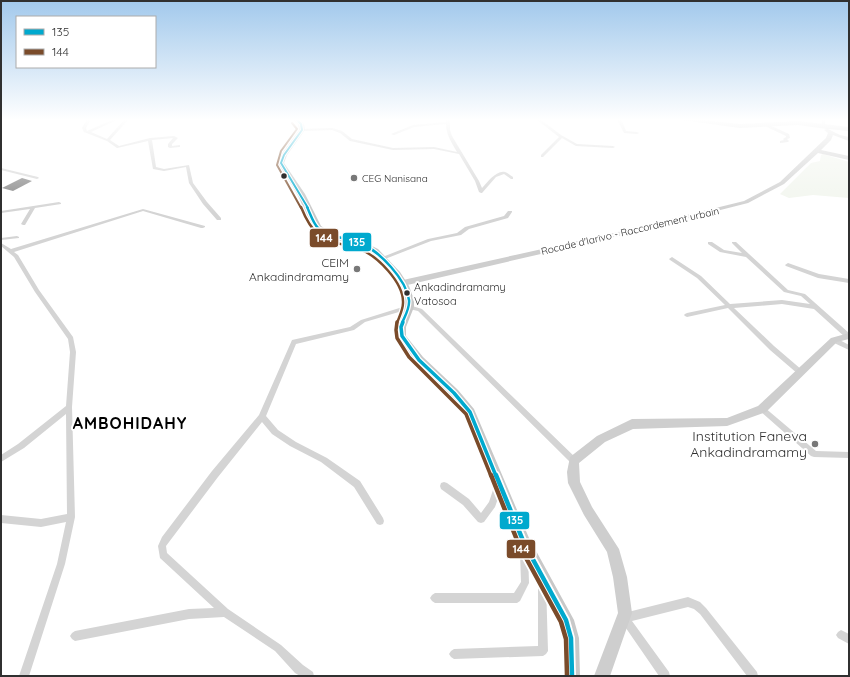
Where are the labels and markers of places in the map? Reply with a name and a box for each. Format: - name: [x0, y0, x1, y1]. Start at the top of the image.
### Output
- unlabelled marker: [279, 171, 289, 181]
- place label: CEG Nanisana: [362, 172, 428, 185]
- marker: CEG Nanisana: [349, 173, 359, 183]
- place label: CEIM Ankadindramamy: [249, 255, 349, 284]
- marker: CEIM Ankadindramamy: [352, 264, 362, 274]
- place label: Ankadindramamy Vatosoa: [414, 280, 506, 308]
- marker: Ankadindramamy Vatosoa: [402, 288, 412, 298]
- place label: Institution Faneva Ankadindramamy: [690, 427, 807, 461]
- marker: Institution Faneva Ankadindramamy: [810, 439, 820, 449]

